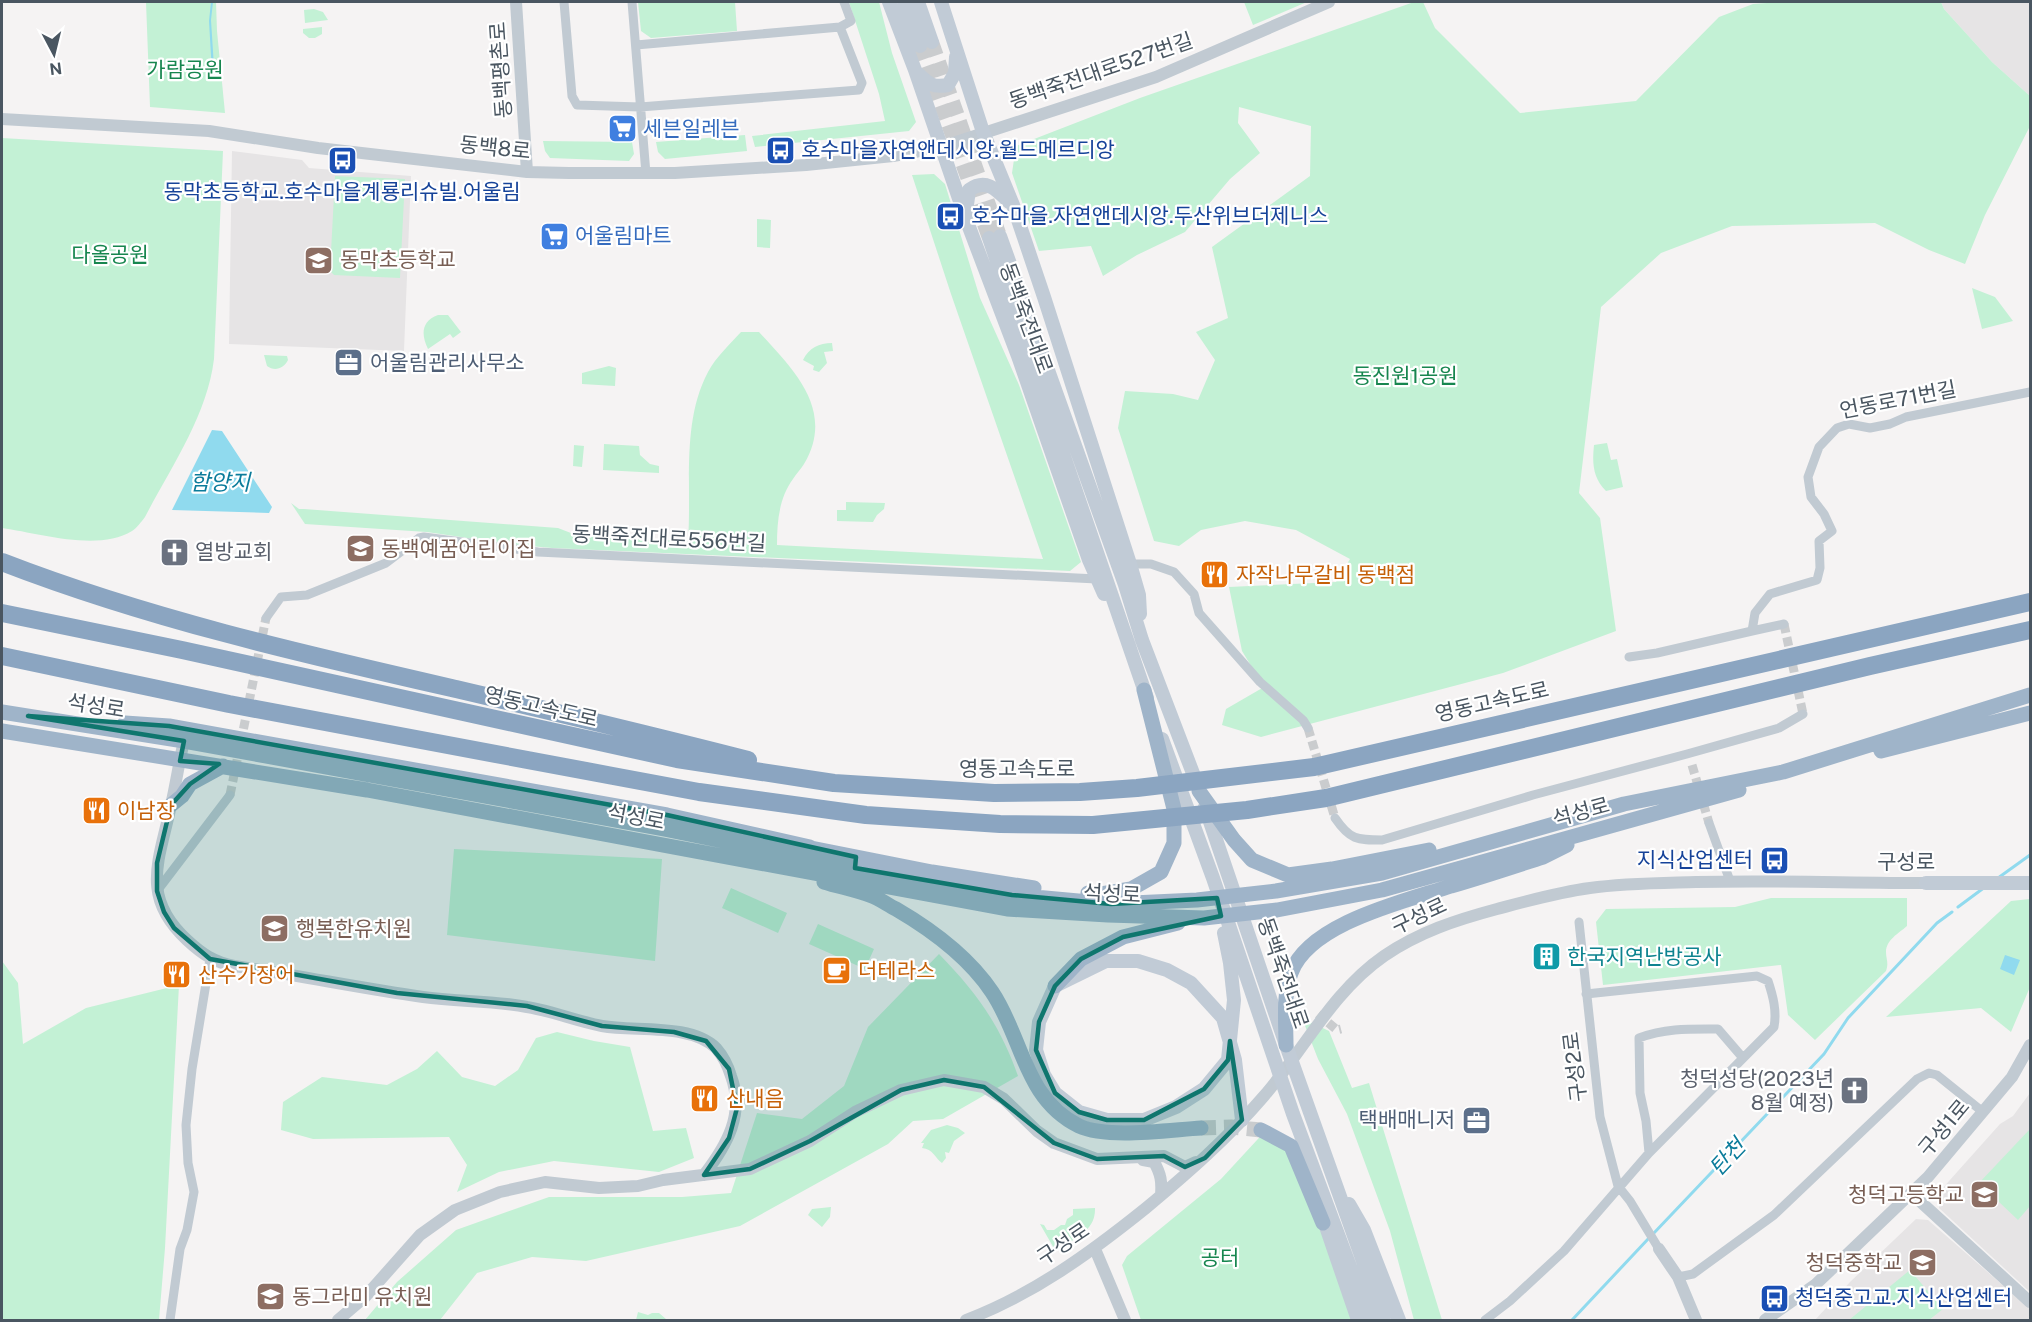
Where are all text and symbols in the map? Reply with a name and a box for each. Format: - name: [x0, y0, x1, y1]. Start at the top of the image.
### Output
- street label: 동백평촌로: [485, 21, 516, 119]
- north arrow: [24, 24, 84, 84]
- street label: 동백죽전대로527번길: [1005, 27, 1196, 114]
- park label: 가람공원: [146, 57, 224, 82]
- text: N: [48, 58, 63, 79]
- supermarket icon: 세븐일레븐: [606, 113, 638, 145]
- place label: 세븐일레븐: [643, 116, 740, 141]
- street label: 동백8로: [458, 131, 532, 164]
- bus stop icon: 호수마을자연앤데시앙.월드메르디앙: [764, 134, 796, 166]
- place label: 호수마을자연앤데시앙.월드메르디앙: [801, 137, 1115, 162]
- bus stop icon: 동막초등학교.호수마을계룡리슈빌.어울림: [326, 145, 358, 177]
- place label: 동막초등학교.호수마을계룡리슈빌.어울림: [163, 179, 521, 204]
- bus stop icon: 호수마을.자연앤데시앙.두산위브더제니스: [934, 200, 966, 232]
- place label: 호수마을.자연앤데시앙.두산위브더제니스: [971, 203, 1328, 228]
- supermarket icon: 어울림마트: [538, 220, 570, 252]
- place label: 어울림마트: [575, 223, 672, 248]
- park label: 다올공원: [71, 242, 149, 267]
- school or university icon: 동막초등학교: [303, 244, 335, 276]
- place label: 동막초등학교: [340, 247, 456, 272]
- street label: 동백죽전대로: [995, 259, 1058, 377]
- office icon: 어울림관리사무소: [333, 347, 365, 379]
- place label: 어울림관리사무소: [370, 350, 525, 375]
- park label: 동진원1공원: [1352, 363, 1458, 388]
- street label: 언동로71번길: [1838, 376, 1958, 423]
- water label: 함양지: [190, 469, 252, 495]
- street label: 동백죽전대로556번길: [571, 521, 767, 556]
- school or university icon: 동백예꿈어린이집: [344, 533, 376, 565]
- church icon: 열방교회: [158, 536, 190, 568]
- place label: 동백예꿈어린이집: [381, 536, 536, 561]
- place label: 열방교회: [195, 539, 272, 564]
- restaurant icon: 자작나무갈비 동백점: [1199, 559, 1231, 591]
- place label: 자작나무갈비 동백점: [1236, 562, 1415, 587]
- street label: 영동고속도로: [1433, 676, 1551, 727]
- street label: 영동고속도로: [482, 681, 600, 732]
- street label: 석성로: [65, 689, 127, 722]
- street label: 영동고속도로: [959, 756, 1075, 781]
- street label: 석성로: [1550, 792, 1612, 831]
- restaurant icon: 이남장: [80, 795, 112, 827]
- place label: 이남장: [117, 798, 175, 823]
- street label: 석성로: [605, 799, 667, 834]
- bus stop icon: 지식산업센터: [1758, 844, 1790, 876]
- place label: 지식산업센터: [1637, 847, 1753, 872]
- street label: 구성로: [1877, 849, 1935, 874]
- street label: 석성로: [1082, 880, 1142, 908]
- street label: 구성로: [1387, 892, 1450, 939]
- school or university icon: 행복한유치원: [259, 913, 291, 945]
- street label: 동백죽전대로: [1253, 914, 1314, 1032]
- place label: 행복한유치원: [296, 916, 412, 941]
- building icon: 한국지역난방공사: [1530, 941, 1562, 973]
- place label: 한국지역난방공사: [1567, 944, 1722, 969]
- cafe icon: 더테라스: [821, 955, 853, 987]
- place label: 더테라스: [858, 958, 935, 983]
- restaurant icon: 산수가장어: [161, 959, 193, 991]
- place label: 산수가장어: [198, 962, 295, 987]
- street label: 구성2로: [1558, 1031, 1591, 1104]
- place label: 청덕성당(2023년 8월 예정): [1680, 1066, 1834, 1115]
- church icon: 청덕성당(2023년 8월 예정): [1839, 1075, 1871, 1107]
- restaurant icon: 산내음: [689, 1083, 721, 1115]
- place label: 산내음: [726, 1086, 784, 1111]
- street label: 구성1로: [1913, 1094, 1975, 1161]
- office icon: 택배매니저: [1460, 1104, 1492, 1136]
- place label: 택배매니저: [1358, 1107, 1455, 1132]
- water label: 탄천: [1704, 1131, 1752, 1181]
- school or university icon: 청덕고등학교: [1969, 1179, 2001, 1211]
- place label: 청덕고등학교: [1848, 1182, 1964, 1207]
- street label: 구성로: [1032, 1217, 1094, 1270]
- park label: 공터: [1201, 1245, 1239, 1270]
- school or university icon: 청덕중학교: [1907, 1247, 1939, 1279]
- place label: 청덕중학교: [1805, 1250, 1902, 1275]
- school or university icon: 동그라미 유치원: [255, 1281, 287, 1313]
- bus stop icon: 청덕중고교.지식산업센터: [1758, 1282, 1790, 1314]
- place label: 동그라미 유치원: [292, 1284, 432, 1309]
- place label: 청덕중고교.지식산업센터: [1795, 1285, 2012, 1310]

